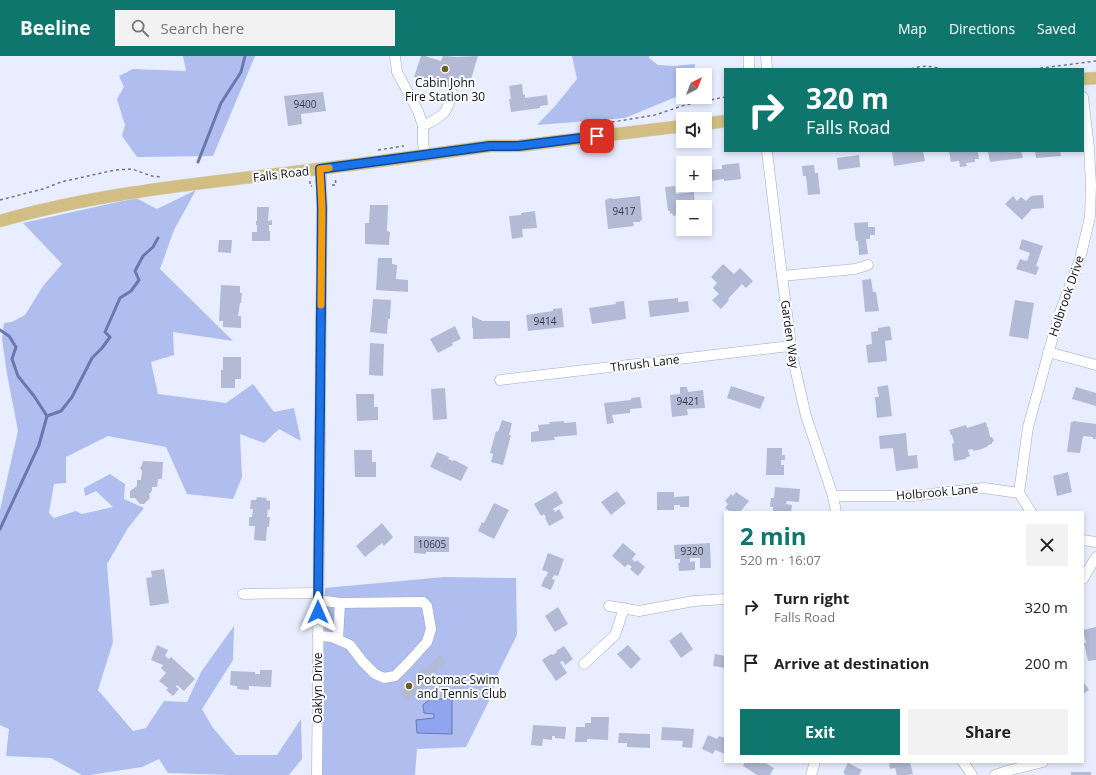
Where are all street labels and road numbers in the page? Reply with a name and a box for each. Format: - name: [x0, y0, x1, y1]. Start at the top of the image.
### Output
- street label: Falls Road: [252, 162, 310, 186]
- street label: Holbrook Drive: [1044, 253, 1088, 339]
- street label: Garden Way: [777, 299, 803, 370]
- street label: Thrush Lane: [609, 350, 681, 376]
- street label: Holbrook Lane: [895, 480, 979, 504]
- street label: Oaklyn Drive: [309, 652, 326, 724]

